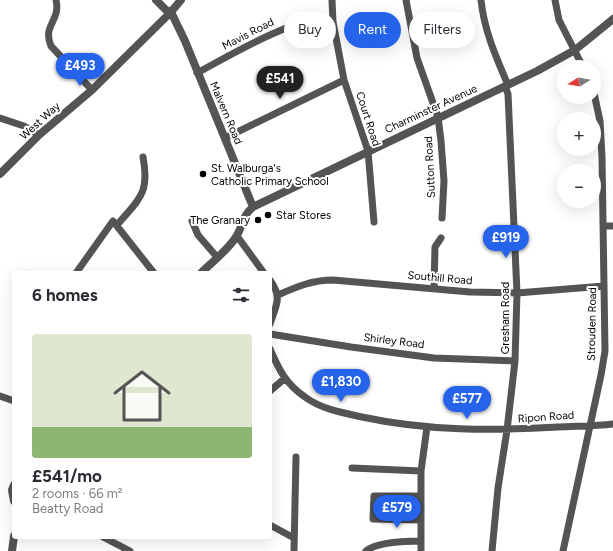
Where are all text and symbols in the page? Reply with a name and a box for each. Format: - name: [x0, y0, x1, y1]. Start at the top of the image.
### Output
- chip: Buy: [284, 12, 336, 48]
- chip: Rent: [344, 12, 401, 48]
- chip: Filters: [409, 12, 475, 48]
- street label: Mavis Road: [220, 15, 276, 53]
- pin: £493: [56, 53, 104, 87]
- text: £493: [65, 58, 95, 73]
- north arrow: [557, 60, 601, 104]
- map controls: [557, 60, 601, 208]
- pin: £541: [256, 66, 304, 100]
- text: £541: [265, 71, 295, 86]
- street label: Malvern Road: [207, 80, 245, 146]
- street label: Charminster Avenue: [383, 82, 479, 136]
- street label: Court Road: [353, 90, 383, 148]
- street label: West Way: [17, 99, 63, 142]
- button: +: [557, 112, 601, 156]
- street label: Sutton Road: [422, 136, 438, 198]
- place label: St. Walburga's Catholic Primary School: [211, 162, 329, 188]
- button: −: [557, 164, 601, 208]
- marker: St. Walburga's Catholic Primary School: [198, 169, 208, 179]
- place label: Star Stores: [276, 209, 331, 222]
- marker: Star Stores: [263, 210, 273, 220]
- place label: The Granary: [190, 214, 250, 227]
- marker: The Granary: [253, 215, 263, 225]
- pin: £919: [482, 225, 530, 259]
- text: £919: [492, 230, 520, 245]
- street label: Southill Road: [407, 269, 473, 287]
- street label: Gresham Road: [499, 282, 512, 354]
- icon: filters: [230, 284, 252, 306]
- text: 6 homes: [32, 285, 98, 305]
- street label: Strouden Road: [585, 287, 599, 361]
- street label: Shirley Road: [363, 331, 425, 351]
- icon: home: [106, 360, 178, 432]
- pin: £1,830: [308, 369, 374, 403]
- text: £1,830: [321, 374, 361, 389]
- pin: £577: [443, 386, 491, 420]
- text: £577: [452, 391, 482, 406]
- street label: Ripon Road: [517, 409, 575, 425]
- text: £541/mo: [32, 466, 102, 486]
- text: 2 rooms · 66 m²: [32, 486, 122, 501]
- pin: £579: [373, 495, 421, 529]
- text: £579: [382, 500, 412, 515]
- text: Beatty Road: [32, 501, 103, 516]

